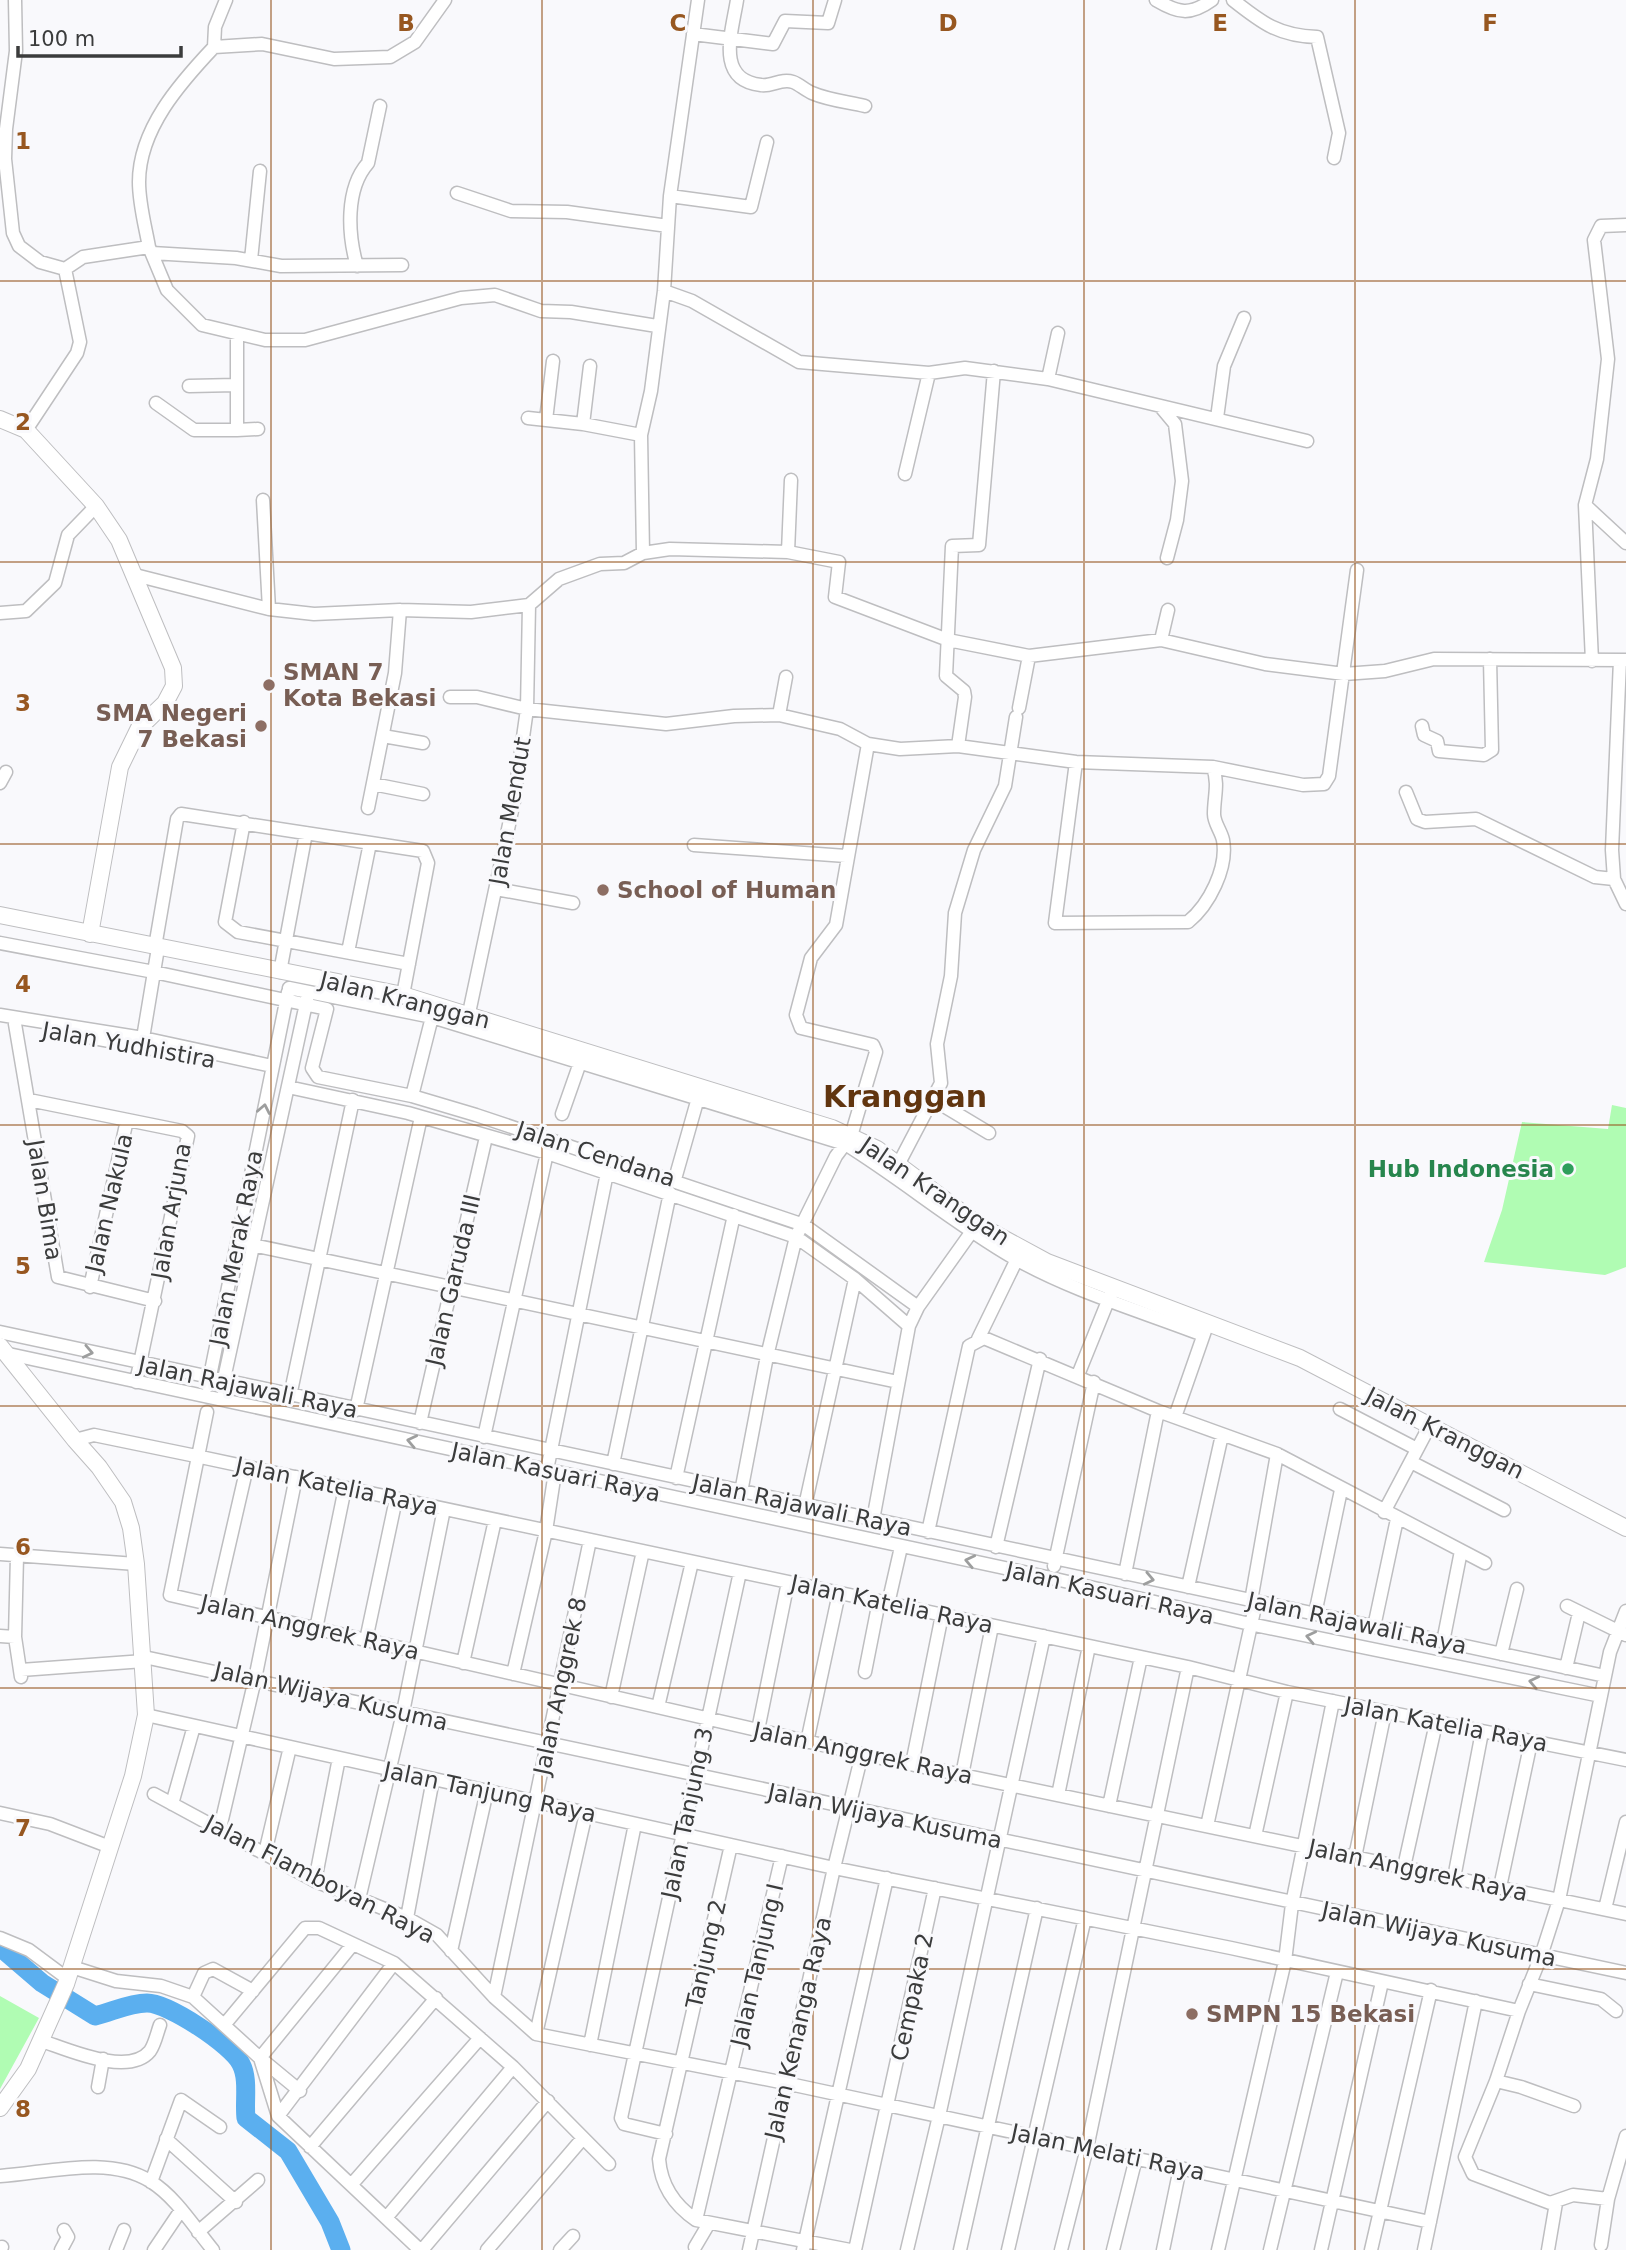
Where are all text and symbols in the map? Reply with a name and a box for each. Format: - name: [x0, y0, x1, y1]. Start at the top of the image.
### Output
- text: B: [397, 10, 415, 36]
- text: C: [670, 10, 686, 36]
- text: D: [938, 10, 958, 36]
- text: E: [1212, 10, 1228, 36]
- text: F: [1482, 10, 1498, 36]
- scale bar: [18, 14, 180, 58]
- text: 100 m: [28, 27, 95, 51]
- text: 1: [15, 128, 31, 154]
- text: 2: [15, 409, 31, 435]
- place label: SMAN 7 Kota Bekasi: [283, 659, 436, 711]
- marker: SMAN 7 Kota Bekasi: [261, 677, 277, 693]
- text: 3: [15, 690, 31, 716]
- place label: SMA Negeri 7 Bekasi: [96, 700, 247, 752]
- marker: SMA Negeri 7 Bekasi: [253, 718, 269, 734]
- street label: Jalan Mendut: [484, 735, 536, 889]
- place label: School of Human: [617, 877, 836, 903]
- marker: School of Human: [595, 882, 611, 898]
- street label: Jalan Kranggan: [315, 966, 493, 1034]
- text: 4: [15, 971, 31, 997]
- street label: Jalan Yudhistira: [38, 1017, 218, 1073]
- district label: Kranggan: [823, 1079, 987, 1114]
- one-way arrow: [256, 1103, 271, 1114]
- street label: Jalan Cendana: [511, 1115, 679, 1192]
- street label: Jalan Kranggan: [854, 1130, 1015, 1251]
- street label: Jalan Nakula: [80, 1131, 138, 1277]
- street label: Jalan Bima: [22, 1136, 67, 1262]
- street label: Jalan Arjuna: [146, 1141, 196, 1283]
- street label: Jalan Merak Raya: [204, 1148, 268, 1350]
- place label: Hub Indonesia: [1368, 1156, 1554, 1182]
- marker: Hub Indonesia: [1560, 1161, 1576, 1177]
- street label: Jalan Garuda III: [420, 1192, 485, 1370]
- text: 5: [15, 1253, 31, 1279]
- one-way arrow: [82, 1344, 94, 1359]
- street label: Jalan Rajawali Raya: [134, 1351, 360, 1423]
- street label: Jalan Kranggan: [1360, 1381, 1529, 1484]
- one-way arrow: [406, 1434, 418, 1449]
- street label: Jalan Kasuari Raya: [447, 1437, 663, 1507]
- street label: Jalan Katelia Raya: [231, 1451, 441, 1520]
- street label: Jalan Rajawali Raya: [688, 1469, 914, 1541]
- text: 6: [15, 1534, 31, 1560]
- one-way arrow: [964, 1555, 976, 1570]
- street label: Jalan Kasuari Raya: [1001, 1556, 1217, 1630]
- street label: Jalan Katelia Raya: [786, 1569, 996, 1638]
- one-way arrow: [1143, 1571, 1155, 1586]
- street label: Jalan Rajawali Raya: [1243, 1587, 1469, 1659]
- street label: Jalan Anggrek Raya: [196, 1589, 422, 1665]
- street label: Jalan Anggrek 8: [528, 1595, 592, 1779]
- one-way arrow: [1305, 1630, 1317, 1645]
- street label: Jalan Wijaya Kusuma: [210, 1656, 450, 1736]
- one-way arrow: [1528, 1676, 1540, 1691]
- street label: Jalan Katelia Raya: [1340, 1691, 1550, 1756]
- street label: Jalan Anggrek Raya: [749, 1717, 975, 1789]
- street label: Jalan Tanjung 3: [656, 1725, 718, 1903]
- street label: Jalan Tanjung Raya: [379, 1756, 599, 1827]
- street label: Jalan Wijaya Kusuma: [763, 1778, 1005, 1854]
- street label: Jalan Flamboyan Raya: [199, 1809, 439, 1948]
- text: 7: [15, 1815, 31, 1841]
- street label: Jalan Anggrek Raya: [1304, 1834, 1530, 1906]
- street label: Jalan Tanjung I: [725, 1881, 788, 2051]
- street label: Jalan Wijaya Kusuma: [1317, 1896, 1559, 1972]
- street label: Tanjung 2: [681, 1897, 731, 2012]
- street label: Jalan Kenanga Raya: [759, 1914, 836, 2144]
- street label: Cempaka 2: [886, 1931, 938, 2063]
- place label: SMPN 15 Bekasi: [1206, 2001, 1415, 2027]
- marker: SMPN 15 Bekasi: [1184, 2006, 1200, 2022]
- text: 8: [15, 2096, 31, 2122]
- street label: Jalan Melati Raya: [1007, 2118, 1207, 2185]

